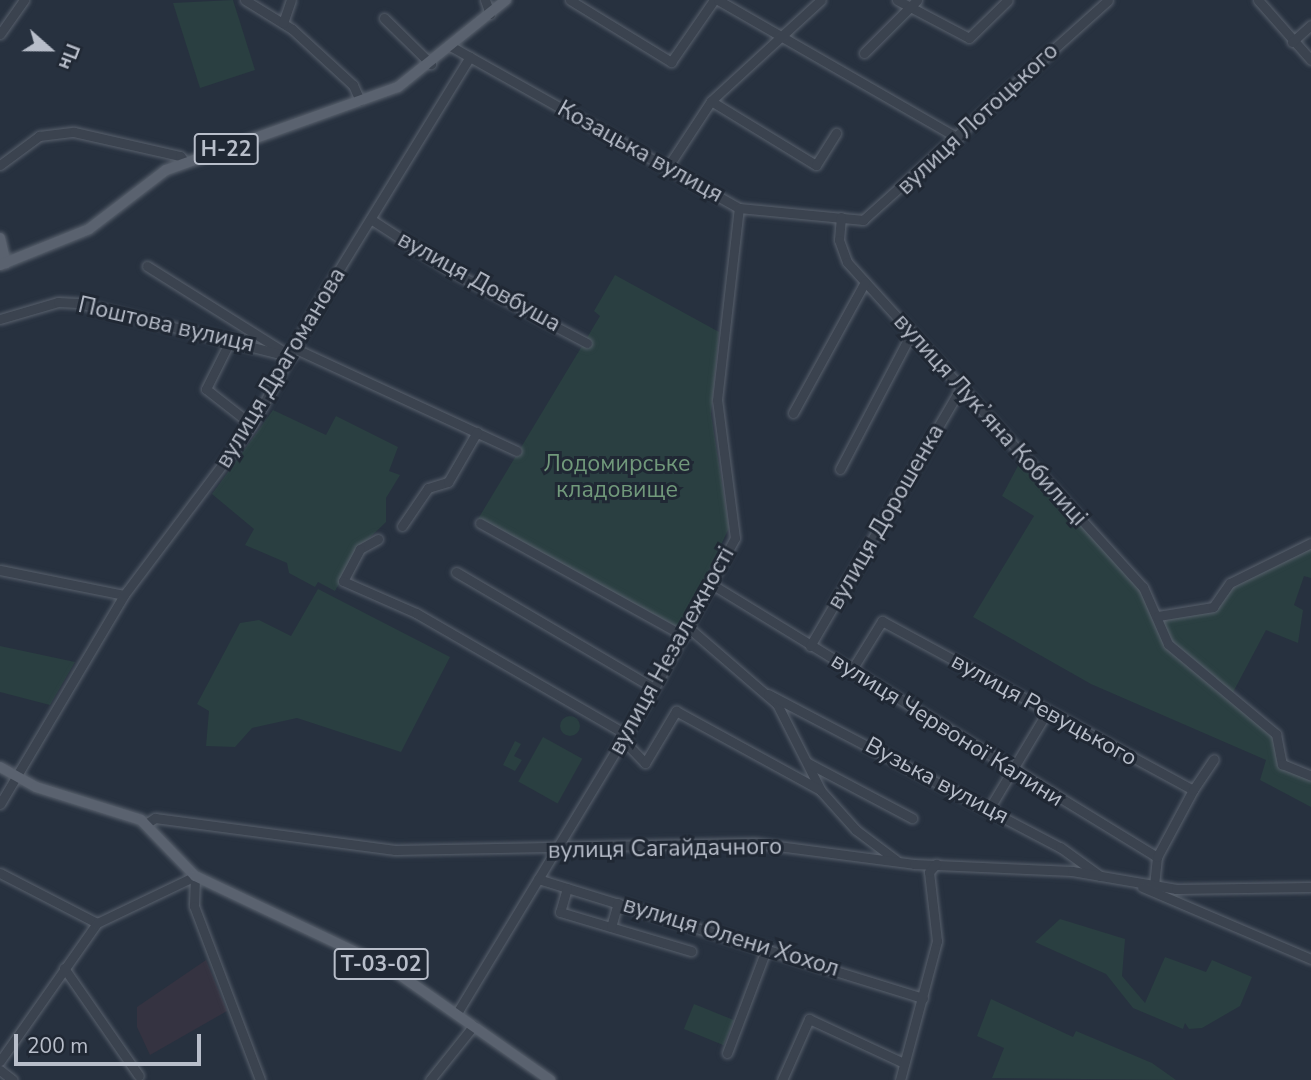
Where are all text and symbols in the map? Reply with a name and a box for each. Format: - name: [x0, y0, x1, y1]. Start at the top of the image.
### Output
- north arrow: [14, 14, 84, 84]
- street label: вулиця Лотоцького: [892, 37, 1064, 201]
- text: Пн: [52, 40, 85, 73]
- street label: Козацька вулиця: [553, 95, 727, 209]
- road number: Н-22: [193, 132, 259, 166]
- street label: вулиця Довбуша: [393, 226, 565, 338]
- street label: вулиця Драгоманова: [210, 263, 352, 473]
- street label: Поштова вулиця: [75, 291, 257, 359]
- street label: вулиця Лукʼяна Кобилиці: [888, 308, 1092, 532]
- street label: вулиця Дорошенка: [822, 420, 950, 614]
- park label: Лодомирське кладовище: [544, 450, 690, 504]
- street label: вулиця Незалежності: [603, 542, 741, 760]
- street label: вулиця Червоної Калини: [826, 647, 1068, 813]
- street label: вулиця Ревуцького: [946, 647, 1142, 773]
- street label: Вузька вулиця: [861, 732, 1013, 830]
- street label: вулиця Сагайдачного: [548, 833, 782, 865]
- street label: вулиця Олени Хохол: [620, 891, 842, 983]
- road number: Т-03-02: [332, 946, 430, 982]
- scale bar: [18, 1020, 205, 1064]
- text: 200 m: [27, 1032, 88, 1060]

